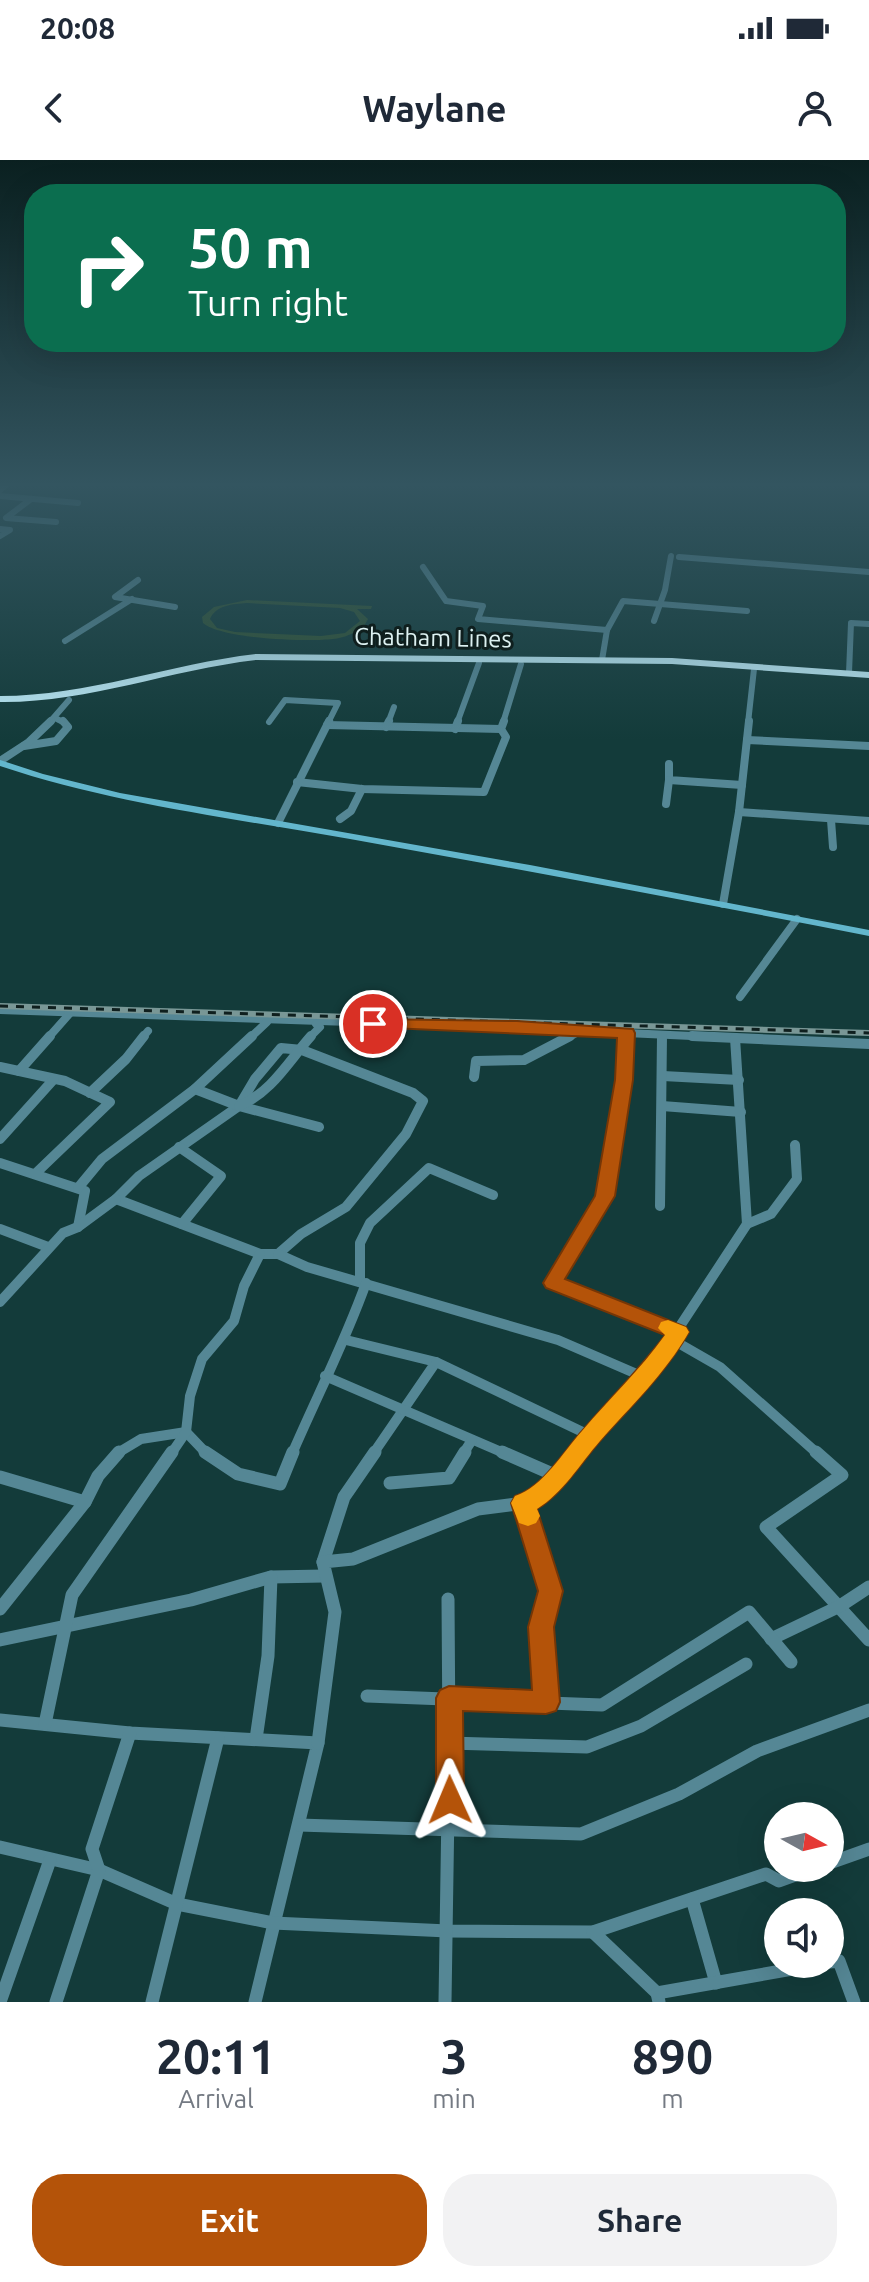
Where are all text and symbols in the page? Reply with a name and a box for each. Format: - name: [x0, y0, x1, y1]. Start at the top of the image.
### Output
- text: 20:08: [40, 11, 115, 45]
- icon: back: [32, 86, 76, 130]
- icon: person: [793, 86, 837, 130]
- text: Waylane: [363, 88, 506, 129]
- icon: right: [56, 216, 160, 320]
- text: 50 m: [188, 216, 313, 279]
- text: Turn right: [188, 282, 348, 323]
- street label: Chatham Lines: [354, 623, 512, 652]
- pin: [339, 990, 407, 1058]
- icon: arrive: [351, 1002, 395, 1046]
- position arrow: [408, 1758, 492, 1842]
- north arrow: [764, 1802, 844, 1882]
- map controls: [764, 1802, 844, 1978]
- button: sound: [764, 1898, 844, 1978]
- text: 20:11: [156, 2029, 276, 2083]
- text: 3: [440, 2029, 467, 2083]
- text: 890: [632, 2029, 713, 2083]
- text: Arrival: [178, 2084, 254, 2113]
- text: min: [432, 2084, 476, 2113]
- text: m: [661, 2084, 684, 2113]
- button: Exit: [32, 2174, 427, 2266]
- button: Share: [443, 2174, 837, 2266]

